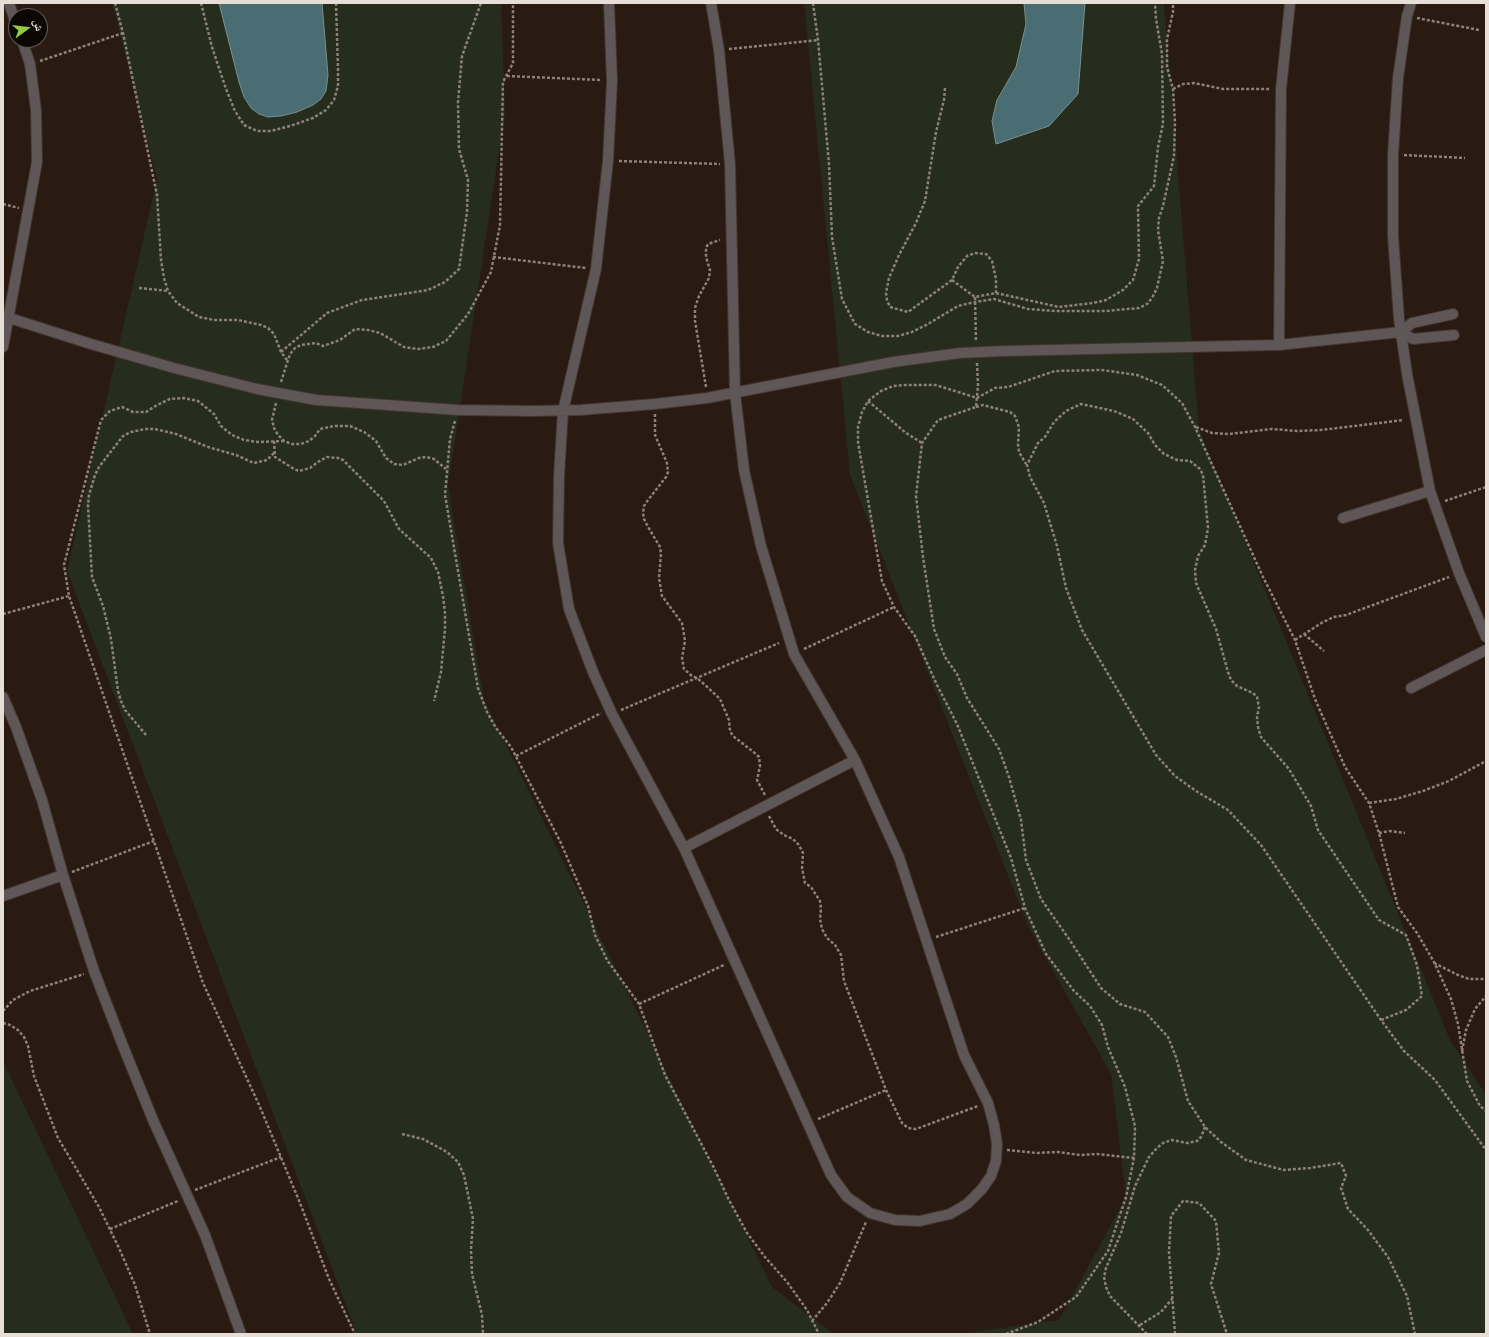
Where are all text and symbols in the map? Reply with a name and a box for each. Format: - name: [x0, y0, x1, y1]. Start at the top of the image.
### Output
- north arrow: [8, 8, 48, 48]
- text: ش: [30, 18, 47, 33]

